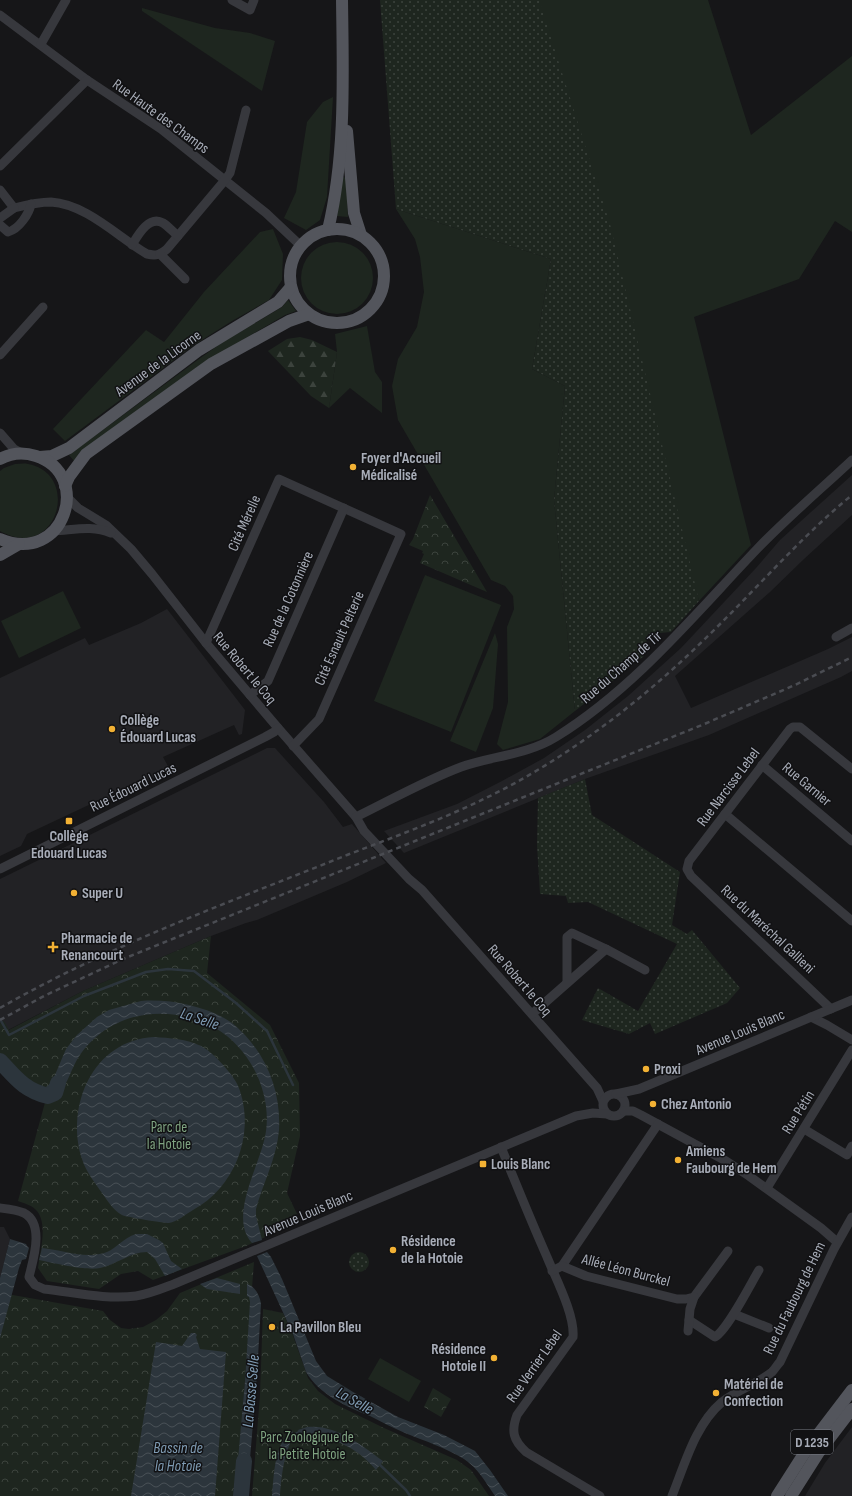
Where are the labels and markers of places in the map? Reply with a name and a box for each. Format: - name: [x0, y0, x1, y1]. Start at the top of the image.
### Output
- place label: Foyer d'Accueil Médicalisé: [361, 449, 441, 485]
- marker: Foyer d'Accueil Médicalisé: [348, 462, 358, 472]
- place label: Collège Édouard Lucas: [120, 711, 196, 747]
- marker: Collège Édouard Lucas: [107, 724, 117, 734]
- marker: Collège Edouard Lucas: [64, 816, 74, 826]
- place label: Collège Edouard Lucas: [31, 827, 107, 863]
- place label: Super U: [82, 884, 123, 903]
- marker: Super U: [69, 888, 79, 898]
- place label: Pharmacie de Renancourt: [61, 929, 132, 965]
- marker: Pharmacie de Renancourt: [48, 942, 58, 952]
- place label: Proxi: [654, 1060, 681, 1079]
- marker: Proxi: [641, 1064, 651, 1074]
- place label: Chez Antonio: [661, 1095, 732, 1114]
- marker: Chez Antonio: [648, 1099, 658, 1109]
- place label: Amiens Faubourg de Hem: [685, 1142, 777, 1178]
- place label: Louis Blanc: [491, 1155, 550, 1174]
- marker: Amiens Faubourg de Hem: [673, 1155, 683, 1165]
- marker: Louis Blanc: [478, 1159, 488, 1169]
- place label: Résidence de la Hotoie: [401, 1232, 463, 1268]
- marker: Résidence de la Hotoie: [388, 1245, 398, 1255]
- place label: La Pavillon Bleu: [280, 1318, 361, 1337]
- marker: La Pavillon Bleu: [267, 1322, 277, 1332]
- place label: Résidence Hotoie II: [431, 1340, 486, 1376]
- marker: Résidence Hotoie II: [489, 1353, 499, 1363]
- place label: Matériel de Confection: [724, 1375, 783, 1411]
- marker: Matériel de Confection: [711, 1388, 721, 1398]

